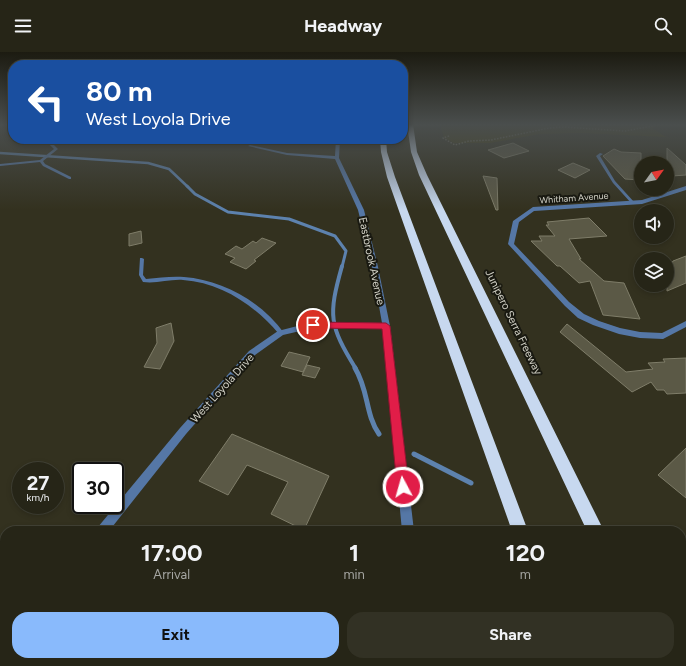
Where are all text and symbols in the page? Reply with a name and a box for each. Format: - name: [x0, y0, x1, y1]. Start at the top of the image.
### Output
- icon: menu: [12, 15, 34, 37]
- text: Headway: [304, 15, 382, 37]
- icon: search: [652, 15, 674, 37]
- text: 80 m: [86, 74, 152, 108]
- icon: left: [20, 76, 72, 128]
- text: West Loyola Drive: [86, 108, 230, 130]
- north arrow: [634, 156, 674, 196]
- map controls: [634, 156, 674, 292]
- street label: Whitham Avenue: [539, 190, 609, 205]
- button: sound: [634, 204, 674, 244]
- street label: Eastbrook Avenue: [356, 216, 387, 306]
- button: layers: [634, 252, 674, 292]
- street label: Junipero Serra Freeway: [482, 267, 545, 377]
- pin: [296, 308, 330, 342]
- icon: arrive: [302, 314, 324, 336]
- street label: West Loyola Drive: [188, 351, 257, 425]
- speed limit sign: 30: [72, 462, 124, 514]
- position arrow: [382, 466, 424, 508]
- text: 27: [27, 471, 49, 495]
- text: km/h: [27, 491, 49, 504]
- text: 17:00: [141, 538, 203, 567]
- text: 1: [349, 538, 359, 567]
- text: 120: [506, 538, 545, 567]
- text: Arrival: [153, 567, 190, 582]
- text: min: [343, 567, 365, 582]
- text: m: [520, 567, 531, 582]
- button: Exit: [12, 612, 339, 658]
- button: Share: [347, 612, 674, 658]

